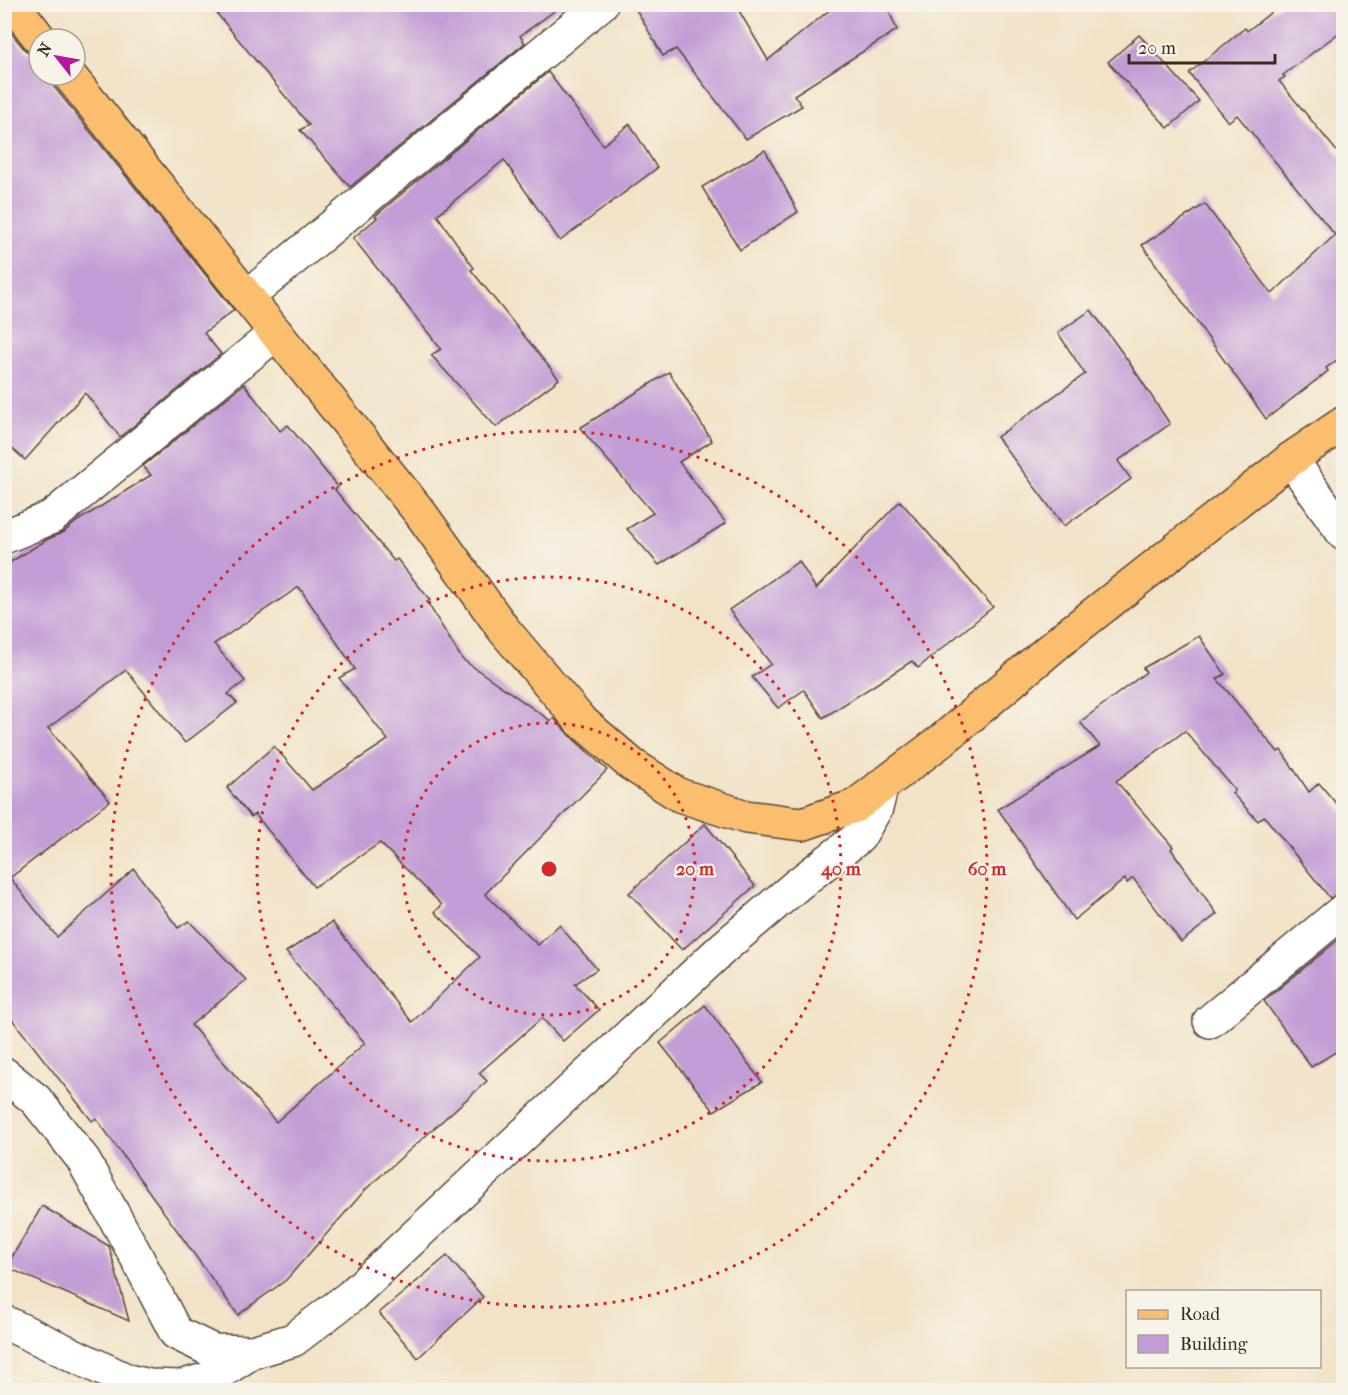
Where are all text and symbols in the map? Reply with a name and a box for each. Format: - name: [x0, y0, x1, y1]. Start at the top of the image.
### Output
- north arrow: [27, 27, 87, 87]
- scale bar: [1129, 27, 1274, 65]
- text: 20 m: [1138, 38, 1176, 59]
- text: N: [33, 39, 56, 60]
- centre of rings: [539, 859, 559, 879]
- text: 20 m: [676, 859, 715, 880]
- text: 40 m: [820, 859, 862, 880]
- text: 60 m: [968, 859, 1007, 880]
- legend: [1126, 1290, 1321, 1368]
- text: Road: [1180, 1304, 1220, 1325]
- text: Building: [1180, 1334, 1248, 1355]

